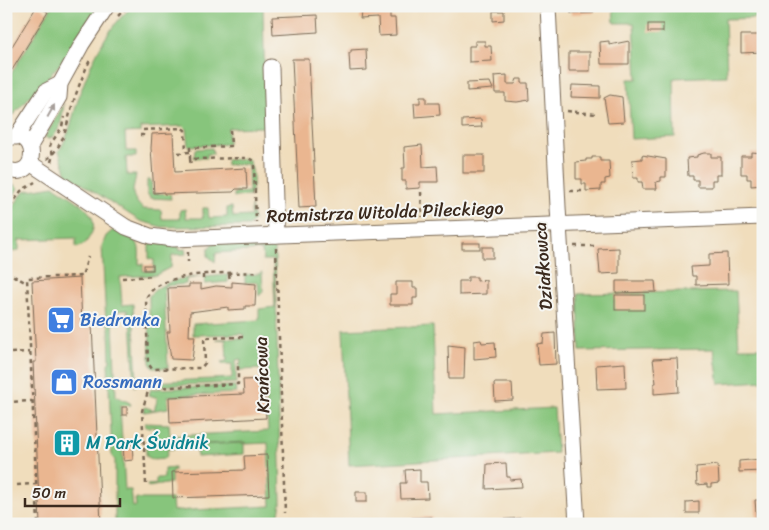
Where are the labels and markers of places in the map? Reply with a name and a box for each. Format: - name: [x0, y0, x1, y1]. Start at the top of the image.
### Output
- place label: Biedronka: [80, 304, 160, 336]
- supermarket icon: Biedronka: [46, 305, 76, 335]
- place label: Rossmann: [83, 366, 162, 398]
- shop icon: Rossmann: [49, 367, 79, 397]
- place label: M Park Świdnik: [86, 427, 209, 459]
- building icon: M Park Świdnik: [52, 428, 82, 458]

